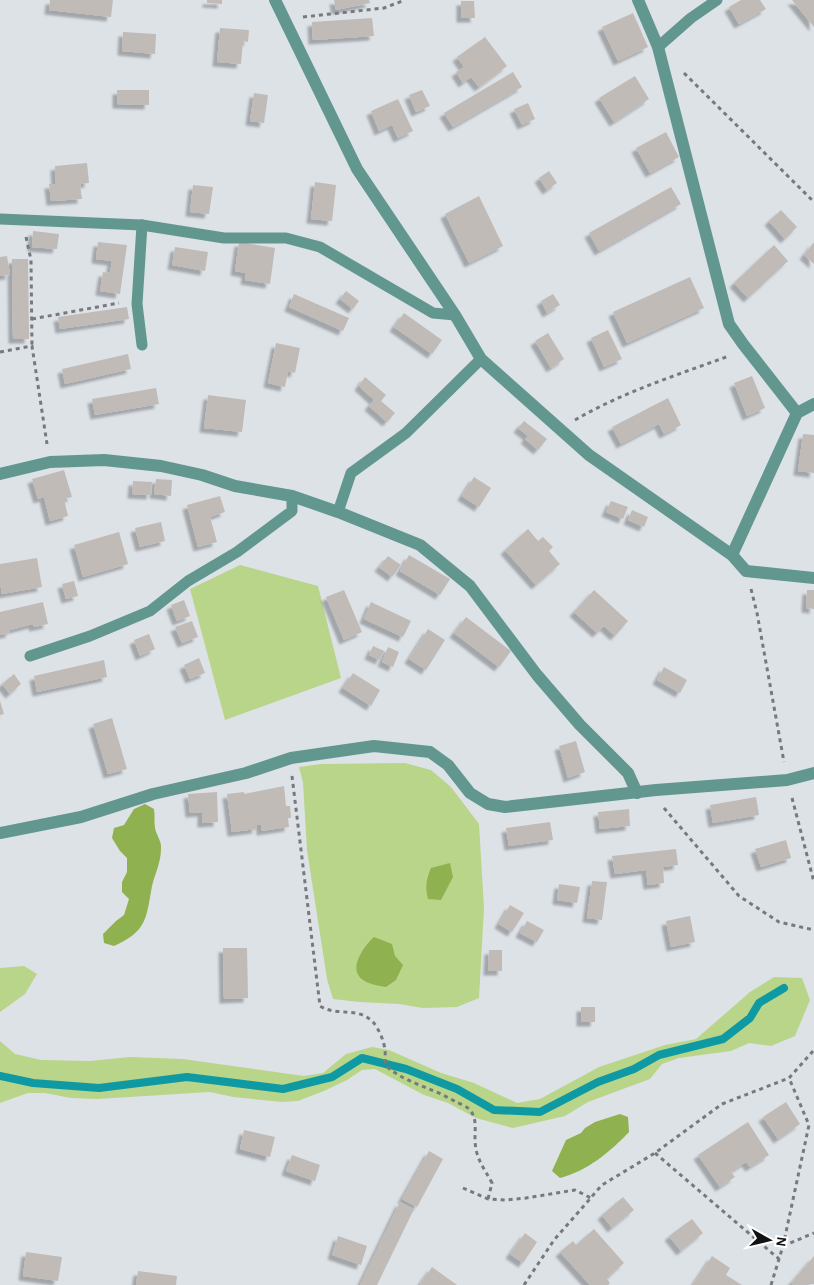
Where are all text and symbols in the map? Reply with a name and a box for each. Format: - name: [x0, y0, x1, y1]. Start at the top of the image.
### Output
- north arrow: [744, 1215, 794, 1265]
- text: N: [773, 1236, 788, 1247]

